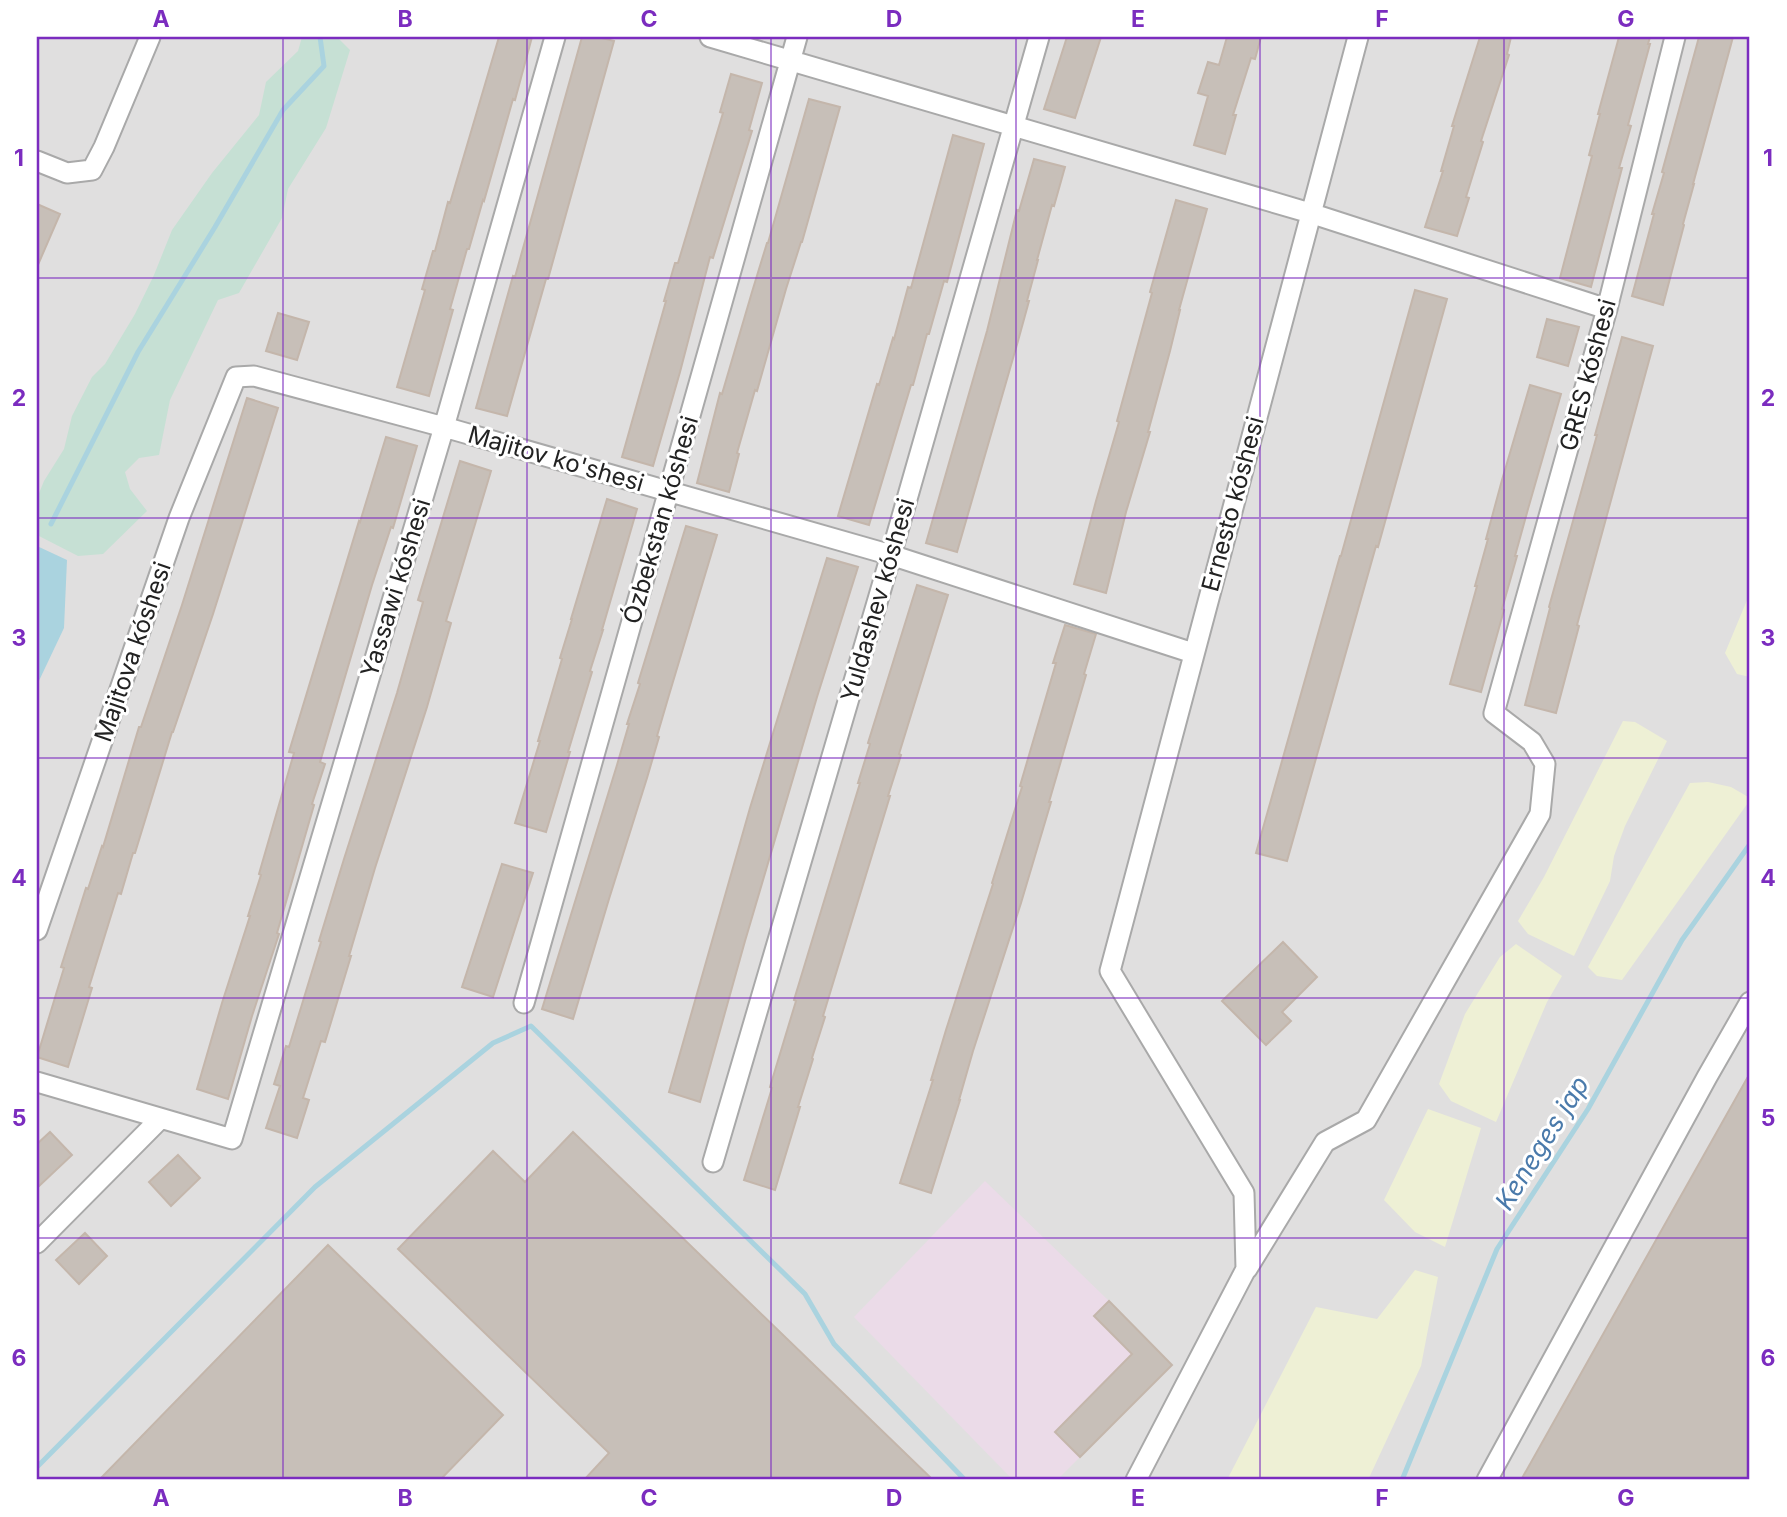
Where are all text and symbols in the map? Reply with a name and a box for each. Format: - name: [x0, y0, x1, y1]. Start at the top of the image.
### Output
- text: A: [152, 5, 170, 33]
- text: B: [397, 5, 413, 33]
- text: C: [640, 5, 658, 33]
- text: D: [886, 5, 902, 33]
- text: E: [1131, 5, 1145, 33]
- text: F: [1375, 5, 1389, 33]
- text: G: [1617, 5, 1635, 33]
- text: 1: [14, 144, 24, 172]
- text: 1: [1763, 144, 1773, 172]
- street label: GRES kóshesi: [1553, 296, 1622, 454]
- text: 2: [12, 384, 26, 412]
- text: 2: [1761, 384, 1775, 412]
- street label: Ózbekstan kóshesi: [617, 413, 704, 627]
- street label: Ernesto kóshesi: [1195, 413, 1270, 594]
- street label: Majitov ko'shesi: [465, 420, 647, 498]
- street label: Yassawi kóshesi: [355, 495, 436, 681]
- street label: Yuldashev kóshesi: [835, 495, 920, 705]
- street label: Majitova kóshesi: [88, 558, 177, 746]
- text: 3: [12, 624, 26, 652]
- text: 3: [1761, 624, 1775, 652]
- text: 4: [11, 864, 27, 892]
- text: 4: [1760, 864, 1776, 892]
- water label: Keneges jap: [1488, 1070, 1595, 1215]
- text: 5: [12, 1104, 26, 1132]
- text: 5: [1761, 1104, 1775, 1132]
- text: 6: [12, 1344, 26, 1372]
- text: 6: [1761, 1344, 1775, 1372]
- text: A: [152, 1484, 170, 1512]
- text: B: [397, 1484, 413, 1512]
- text: C: [640, 1484, 658, 1512]
- text: D: [886, 1484, 902, 1512]
- text: E: [1131, 1484, 1145, 1512]
- text: F: [1375, 1484, 1389, 1512]
- text: G: [1617, 1484, 1635, 1512]

